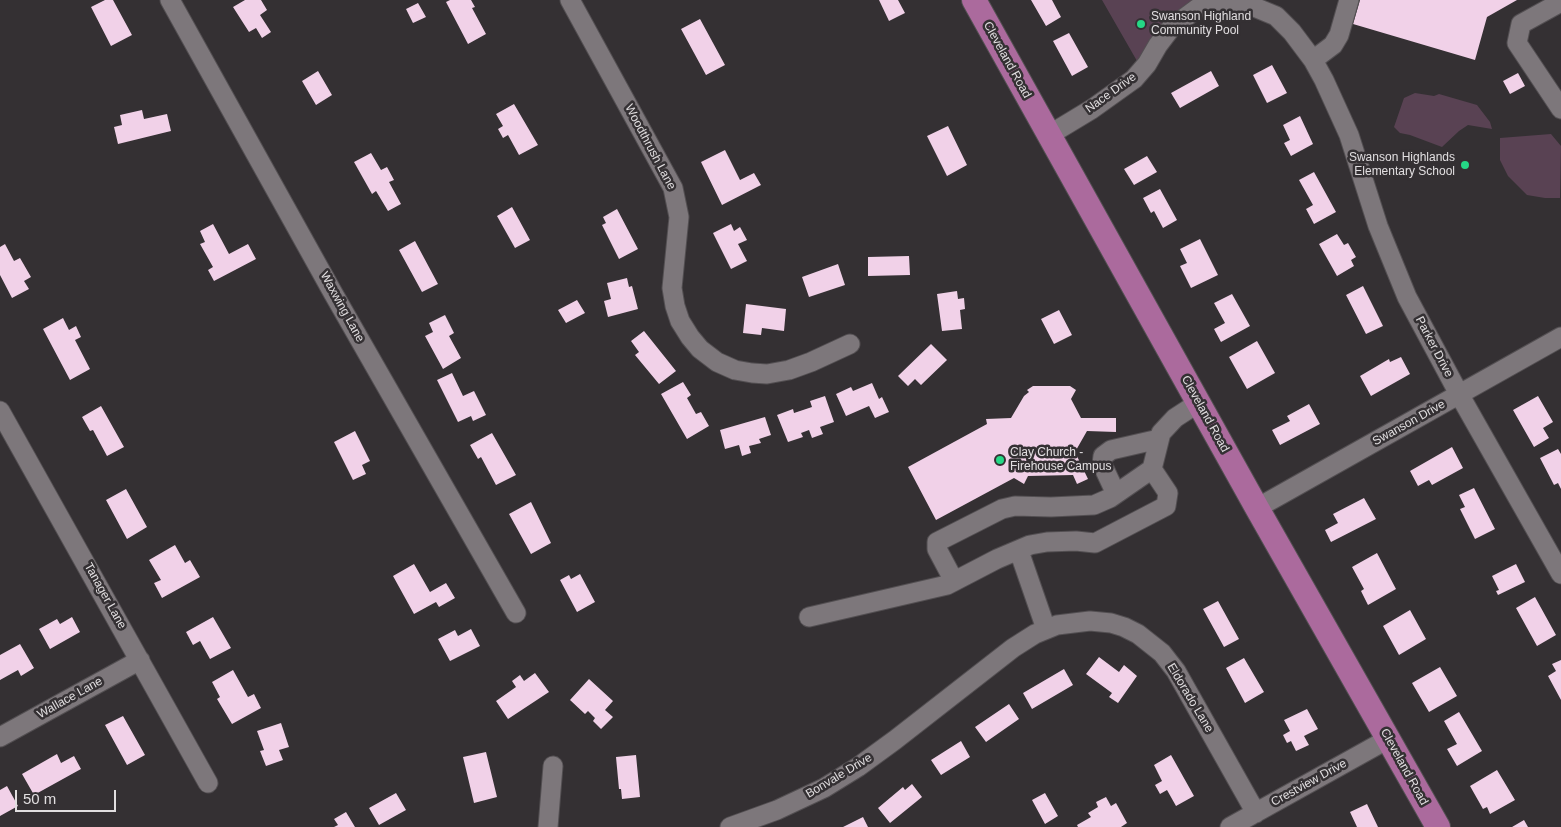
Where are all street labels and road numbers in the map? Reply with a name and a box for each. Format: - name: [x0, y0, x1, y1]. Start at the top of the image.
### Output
- street label: Cleveland Road: [980, 19, 1034, 101]
- street label: Nace Drive: [1083, 70, 1139, 116]
- street label: Woodthrush Lane: [621, 102, 679, 192]
- street label: Waxwing Lane: [317, 269, 367, 345]
- street label: Parker Drive: [1412, 314, 1456, 380]
- street label: Cleveland Road: [1178, 373, 1232, 455]
- street label: Swanson Drive: [1370, 397, 1448, 449]
- street label: Tanager Lane: [81, 560, 129, 632]
- street label: Eldorado Lane: [1164, 661, 1216, 735]
- street label: Wallace Lane: [35, 674, 105, 722]
- street label: Cleveland Road: [1377, 726, 1431, 808]
- street label: Bonvale Drive: [803, 751, 875, 801]
- street label: Crestview Drive: [1269, 756, 1349, 810]

